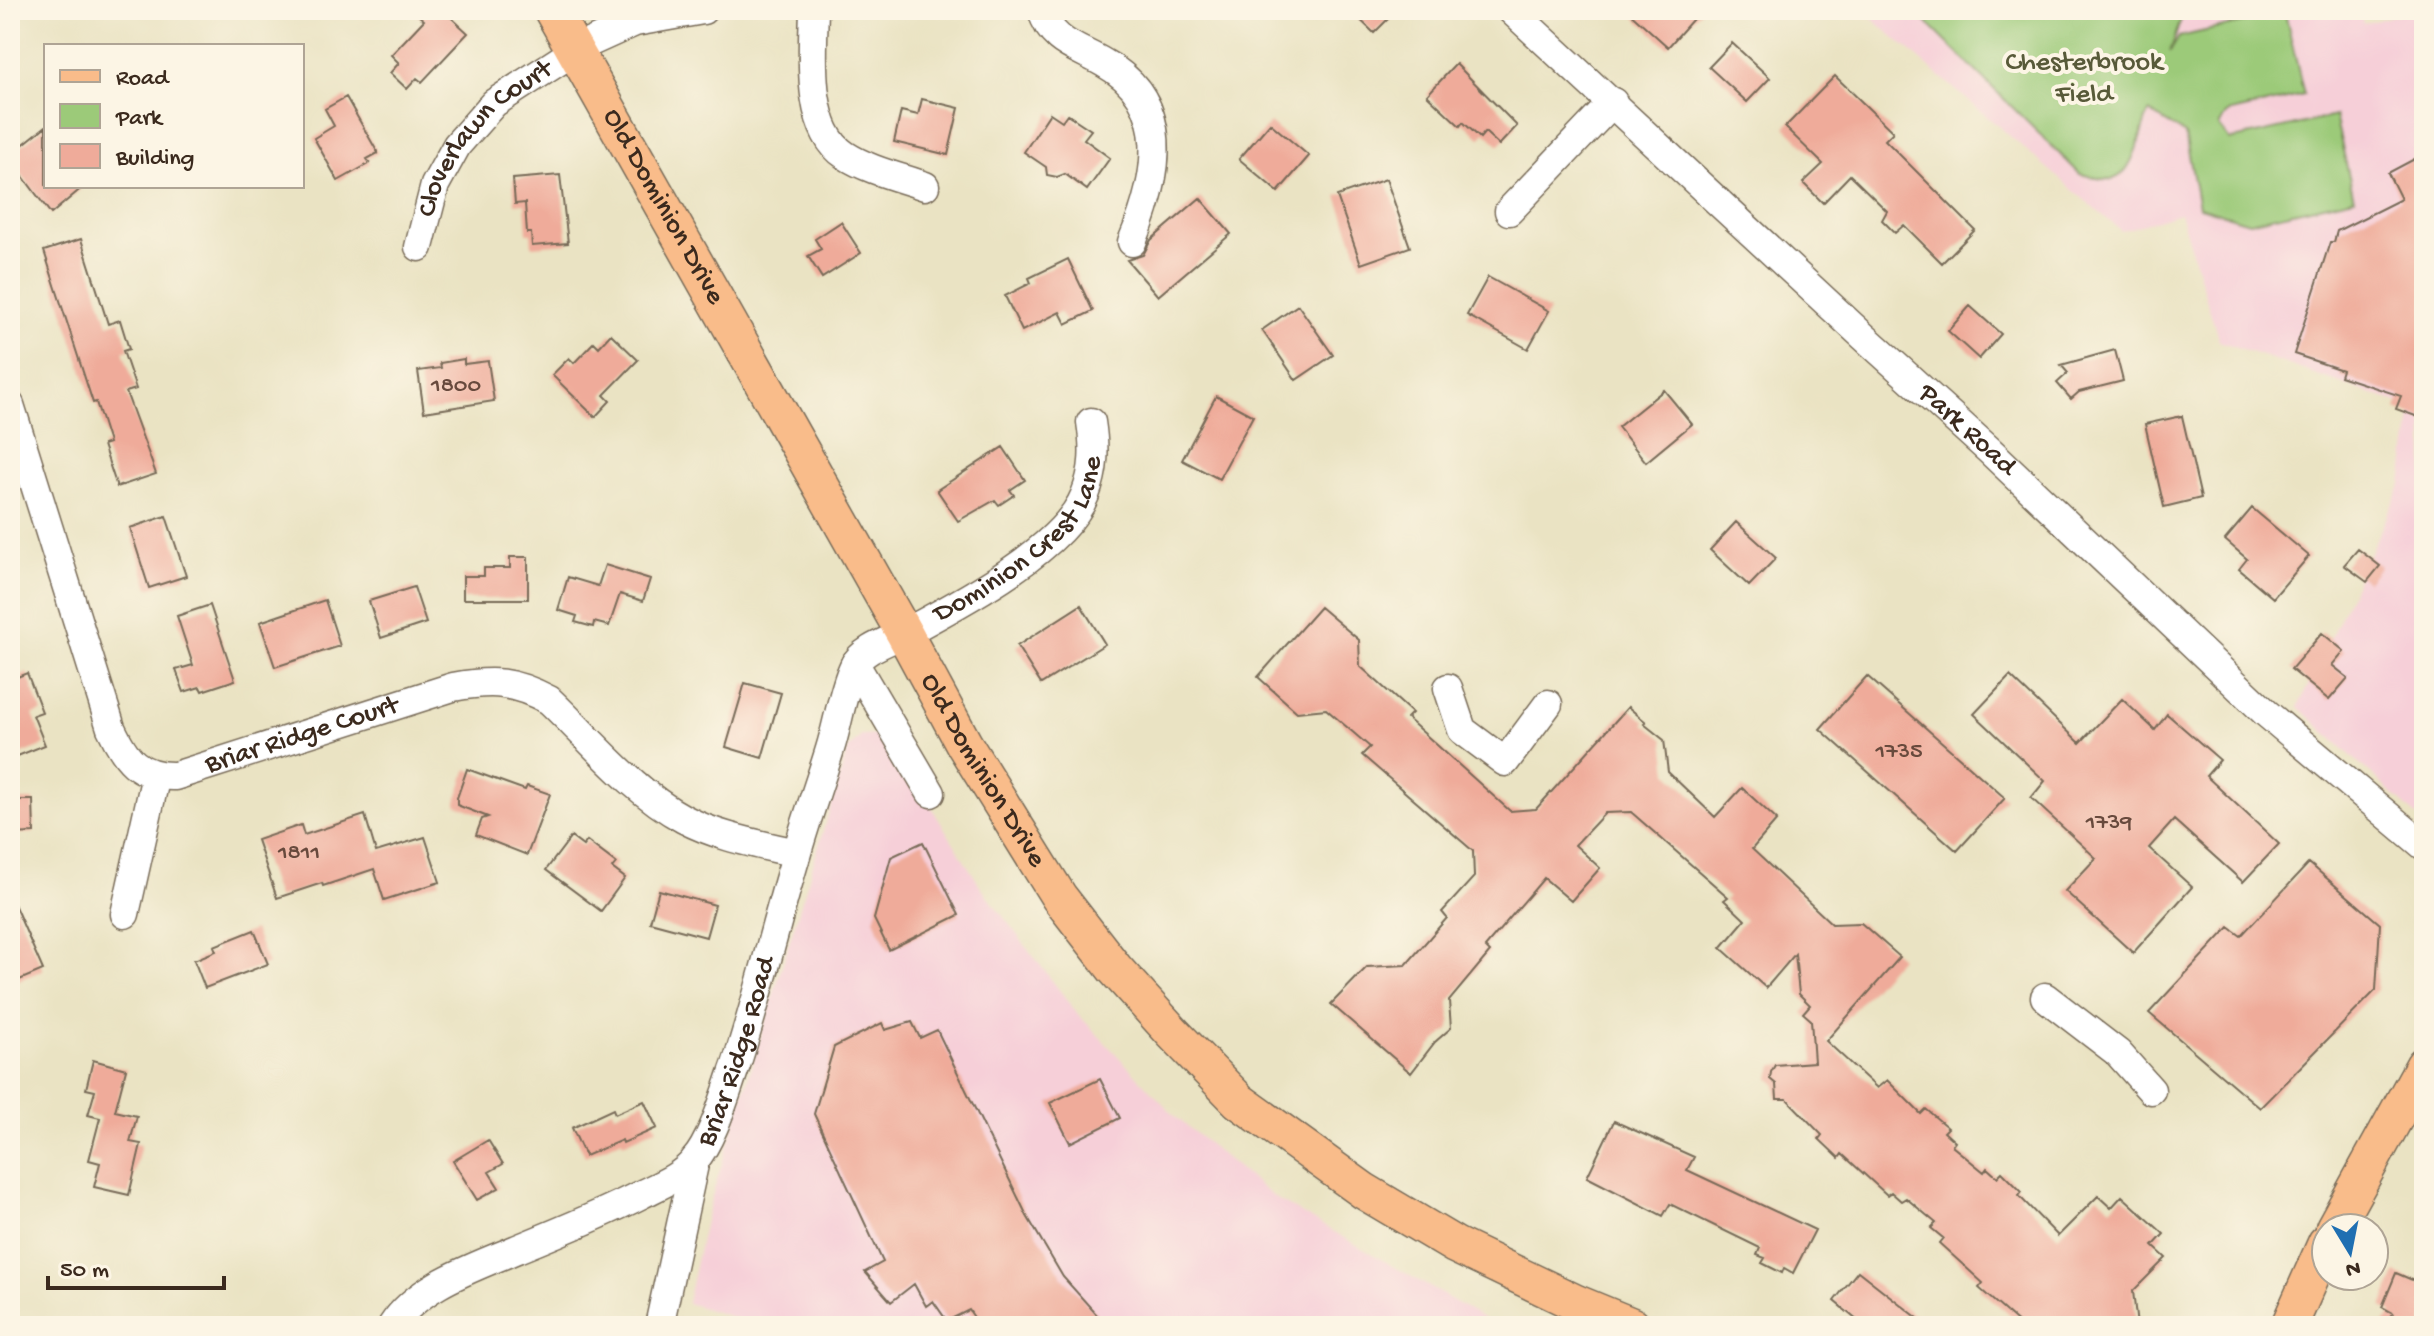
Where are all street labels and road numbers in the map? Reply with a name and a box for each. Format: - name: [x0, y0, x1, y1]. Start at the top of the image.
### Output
- street label: Cloverlawn Court: [411, 52, 561, 220]
- street label: Old Dominion Drive: [595, 103, 732, 311]
- street label: Park Road: [1910, 377, 2025, 485]
- street label: Dominion Crest Lane: [926, 454, 1110, 632]
- street label: Old Dominion Drive: [913, 668, 1053, 874]
- street label: Briar Ridge Court: [200, 688, 405, 782]
- street label: Briar Ridge Road: [690, 951, 784, 1153]

